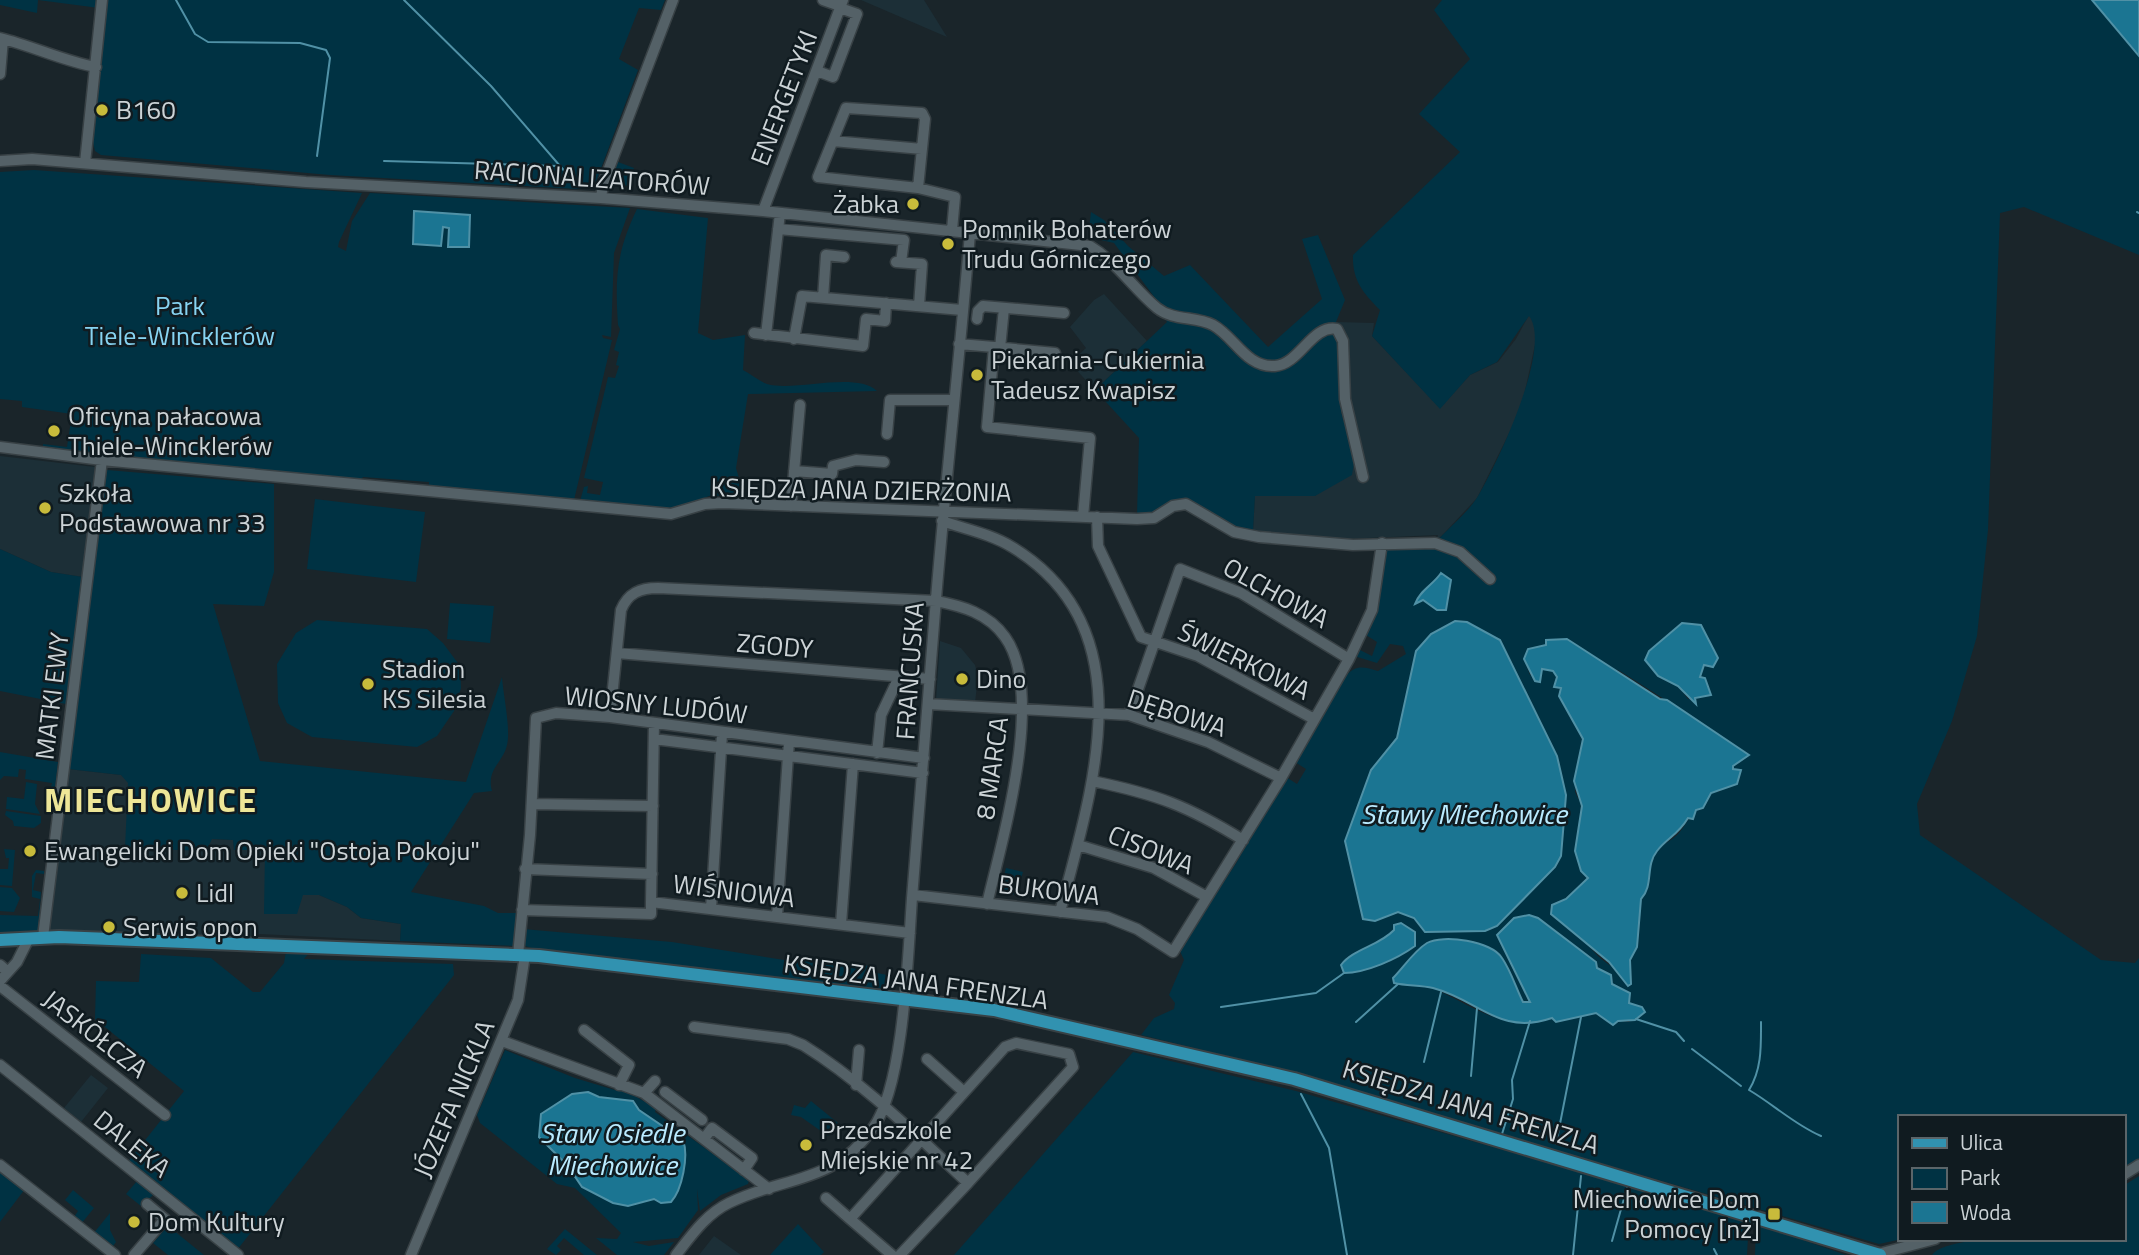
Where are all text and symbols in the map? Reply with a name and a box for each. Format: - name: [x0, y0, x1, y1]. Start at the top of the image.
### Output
- street label: ENERGETYKI: [740, 25, 827, 171]
- place label: B160: [116, 90, 176, 129]
- marker: B160: [94, 102, 110, 118]
- street label: RACJONALIZATORÓW: [473, 150, 711, 205]
- place label: Żabka: [833, 184, 899, 223]
- marker: Żabka: [905, 196, 921, 212]
- place label: Pomnik Bohaterów Trudu Górniczego: [962, 209, 1172, 278]
- marker: Pomnik Bohaterów Trudu Górniczego: [940, 236, 956, 252]
- park label: Park Tiele-Wincklerów: [85, 286, 275, 355]
- place label: Piekarnia-Cukiernia Tadeusz Kwapisz: [991, 340, 1204, 409]
- marker: Piekarnia-Cukiernia Tadeusz Kwapisz: [969, 367, 985, 383]
- place label: Oficyna pałacowa Thiele-Wincklerów: [68, 396, 272, 465]
- marker: Oficyna pałacowa Thiele-Wincklerów: [46, 423, 62, 439]
- street label: KSIĘDZA JANA DZIERŻONIA: [710, 467, 1012, 512]
- place label: Szkoła Podstawowa nr 33: [59, 473, 266, 542]
- marker: Szkoła Podstawowa nr 33: [37, 500, 53, 516]
- street label: OLCHOWA: [1216, 547, 1336, 638]
- street label: FRANCUSKA: [885, 601, 934, 741]
- street label: ŚWIERKOWA: [1171, 612, 1317, 709]
- street label: ZGODY: [735, 623, 815, 668]
- street label: MATKI EWY: [24, 630, 79, 762]
- place label: Stadion KS Silesia: [382, 649, 486, 718]
- place label: Dino: [976, 659, 1026, 698]
- marker: Dino: [954, 671, 970, 687]
- marker: Stadion KS Silesia: [360, 676, 376, 692]
- street label: WIOSNY LUDÓW: [563, 676, 749, 733]
- street label: DĘBOWA: [1123, 678, 1232, 747]
- street label: 8 MARCA: [965, 714, 1018, 822]
- district label: MIECHOWICE: [44, 775, 258, 825]
- water label: Stawy Miechowice: [1361, 792, 1569, 835]
- street label: CISOWA: [1102, 815, 1200, 884]
- place label: Ewangelicki Dom Opieki "Ostoja Pokoju": [44, 831, 480, 870]
- marker: Ewangelicki Dom Opieki "Ostoja Pokoju": [22, 843, 38, 859]
- street label: WIŚNIOWA: [671, 864, 797, 917]
- street label: BUKOWA: [996, 864, 1102, 915]
- place label: Lidl: [196, 873, 234, 912]
- marker: Lidl: [174, 885, 190, 901]
- place label: Serwis opon: [123, 907, 258, 946]
- marker: Serwis opon: [101, 919, 117, 935]
- street label: KSIĘDZA JANA FRENZLA: [781, 944, 1051, 1019]
- street label: JASKÓŁCZA: [34, 980, 156, 1087]
- street label: JÓZEFA NICKLA: [403, 1014, 504, 1184]
- street label: KSIĘDZA JANA FRENZLA: [1338, 1049, 1604, 1164]
- street label: DALEKA: [85, 1100, 179, 1187]
- place label: Przedszkole Miejskie nr 42: [820, 1110, 973, 1179]
- water label: Staw Osiedle Miechowice: [540, 1111, 686, 1186]
- legend: [1898, 1115, 2125, 1241]
- text: Ulica: [1960, 1126, 2003, 1158]
- marker: Przedszkole Miejskie nr 42: [798, 1137, 814, 1153]
- text: Park: [1960, 1161, 2000, 1193]
- place label: Miechowice Dom Pomocy [nż]: [1573, 1179, 1760, 1248]
- text: Woda: [1960, 1196, 2011, 1228]
- place label: Dom Kultury: [148, 1202, 285, 1241]
- marker: Miechowice Dom Pomocy [nż]: [1766, 1206, 1782, 1222]
- marker: Dom Kultury: [126, 1214, 142, 1230]

